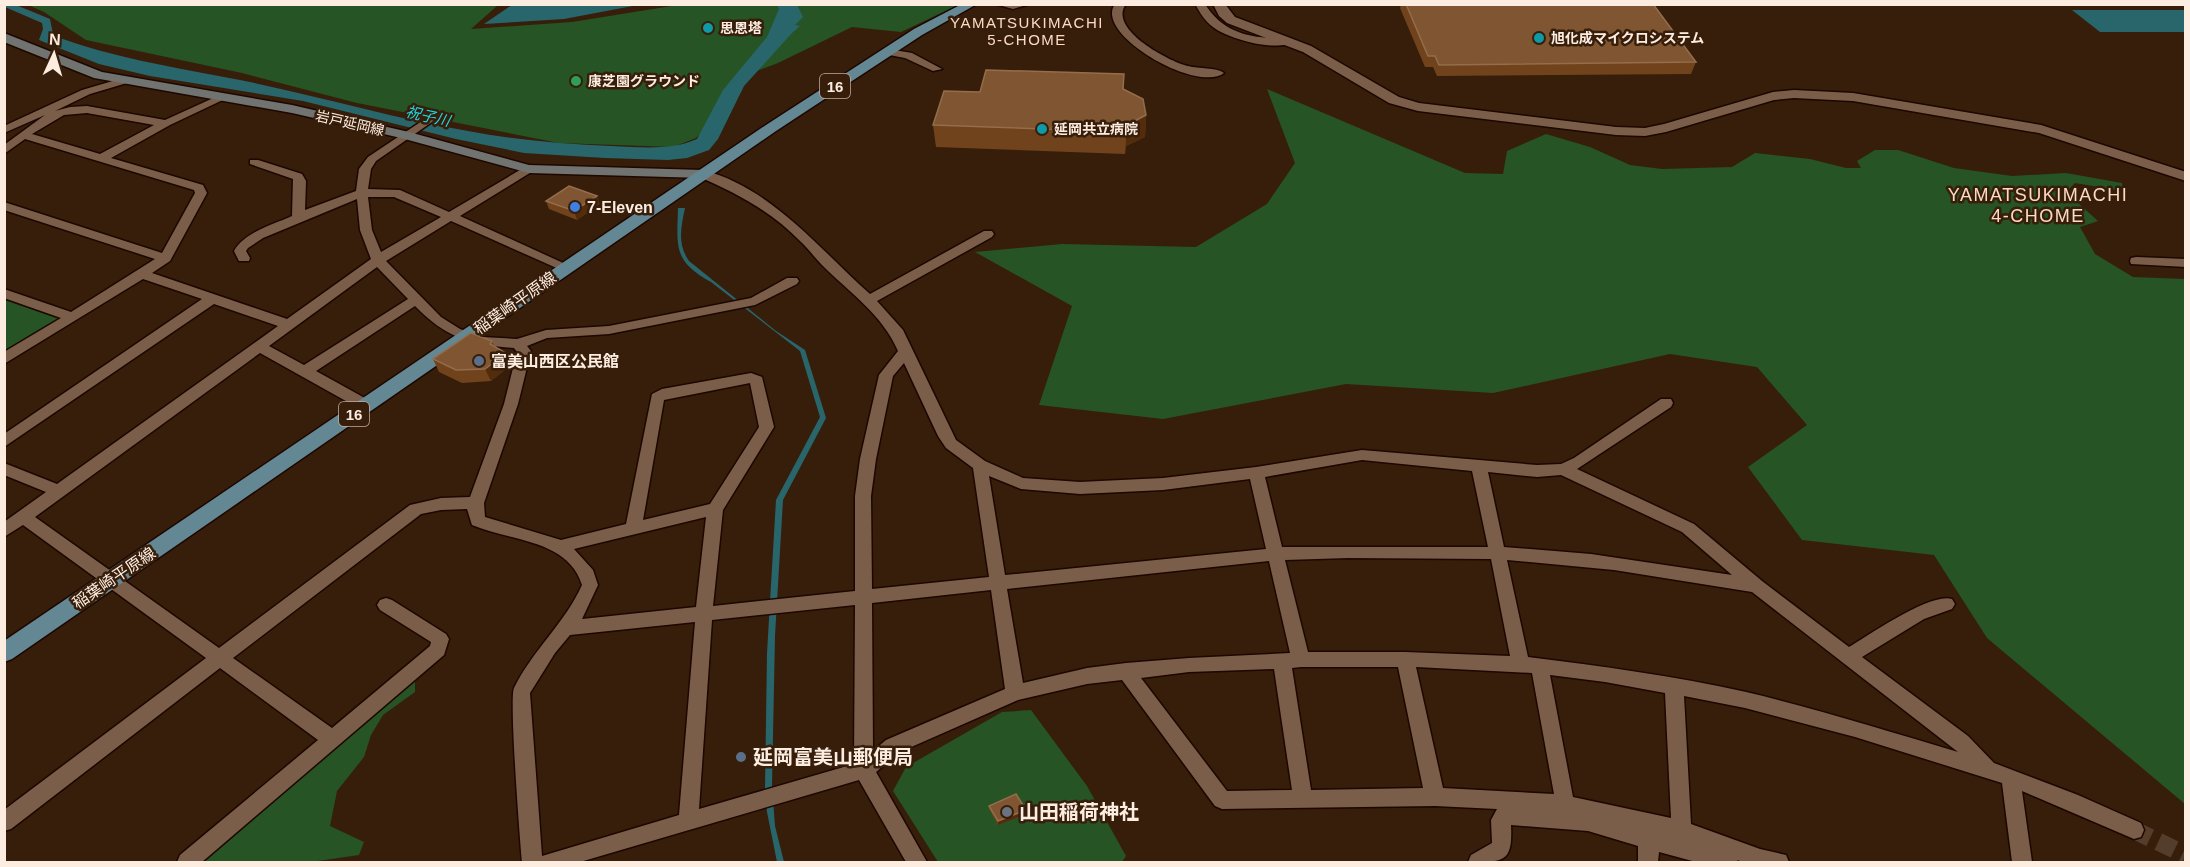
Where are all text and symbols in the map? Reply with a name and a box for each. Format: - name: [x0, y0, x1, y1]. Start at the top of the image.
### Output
- district label: YAMATSUKIMACHI 5-CHOME: [950, 14, 1104, 48]
- place label: 思恩塔: [720, 20, 762, 36]
- marker: 思恩塔: [701, 21, 715, 35]
- north arrow: [24, 24, 84, 84]
- place label: 旭化成マイクロシステム: [1551, 30, 1704, 46]
- text: N: [49, 31, 61, 48]
- marker: 旭化成マイクロシステム: [1532, 31, 1546, 45]
- place label: 康芝園グラウンド: [588, 73, 700, 89]
- marker: 康芝園グラウンド: [569, 74, 583, 88]
- road number: 16: [820, 74, 850, 98]
- water label: 祝子川: [404, 103, 454, 130]
- street label: 岩戸延岡線: [314, 107, 386, 139]
- place label: 延岡共立病院: [1054, 121, 1138, 137]
- marker: 延岡共立病院: [1035, 122, 1049, 136]
- district label: YAMATSUKIMACHI 4-CHOME: [1948, 185, 2128, 226]
- place label: 7-Eleven: [587, 199, 653, 216]
- marker: 7-Eleven: [568, 200, 582, 214]
- street label: 稲葉崎平原線: [471, 269, 559, 337]
- place label: 富美山西区公民館: [491, 353, 619, 370]
- marker: 富美山西区公民館: [472, 354, 486, 368]
- road number: 16: [339, 402, 369, 426]
- street label: 稲葉崎平原線: [69, 544, 159, 612]
- place label: 延岡富美山郵便局: [753, 746, 913, 768]
- marker: 延岡富美山郵便局: [734, 750, 748, 764]
- place label: 山田稲荷神社: [1019, 801, 1139, 823]
- marker: 山田稲荷神社: [1000, 805, 1014, 819]

